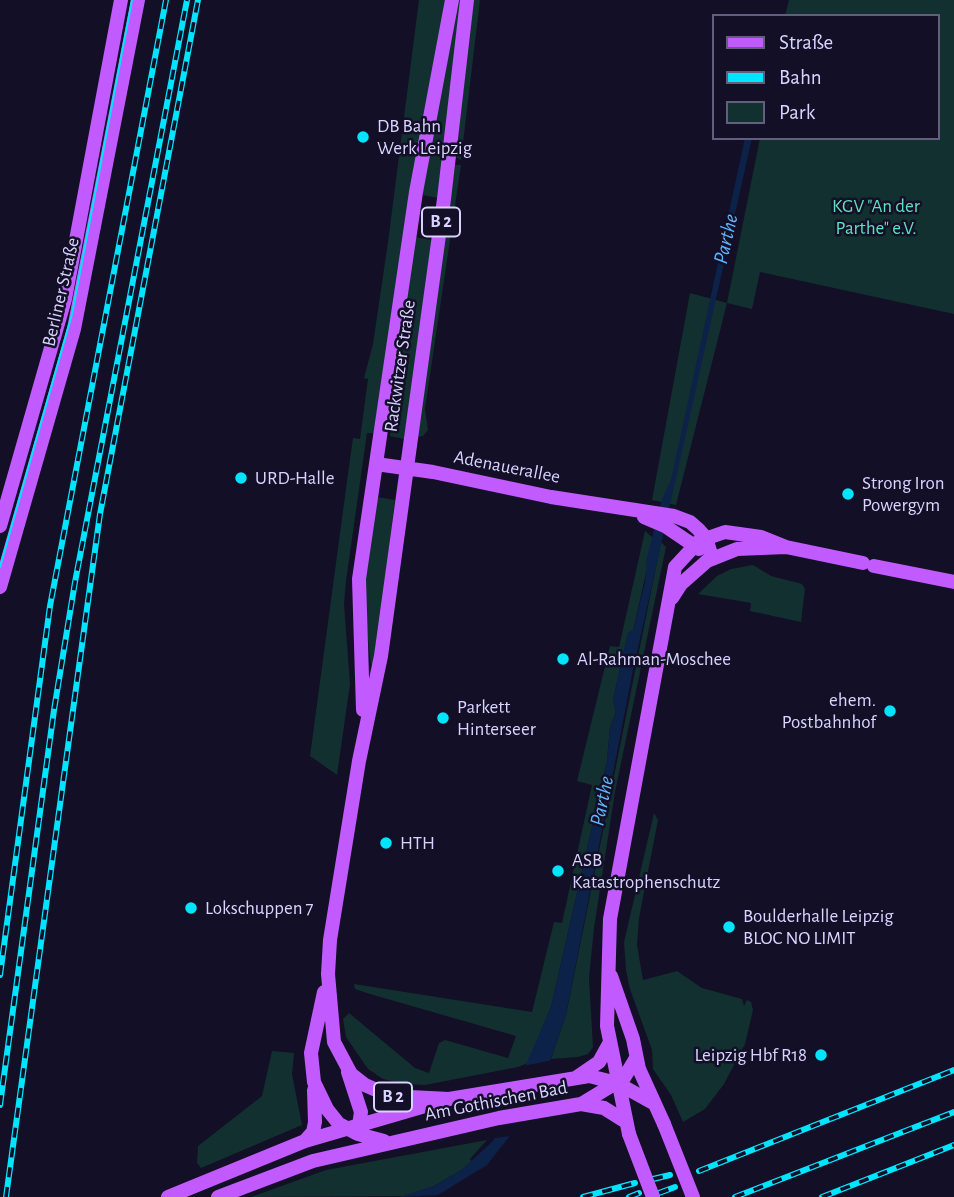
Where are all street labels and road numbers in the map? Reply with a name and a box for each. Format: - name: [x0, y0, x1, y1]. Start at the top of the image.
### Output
- road number: B 2: [422, 208, 460, 236]
- street label: Berliner Straße: [37, 235, 85, 349]
- street label: Rackwitzer Straße: [379, 299, 421, 433]
- street label: Adenauerallee: [452, 446, 562, 488]
- street label: Am Gothischen Bad: [423, 1076, 569, 1126]
- road number: B 2: [374, 1082, 412, 1112]

